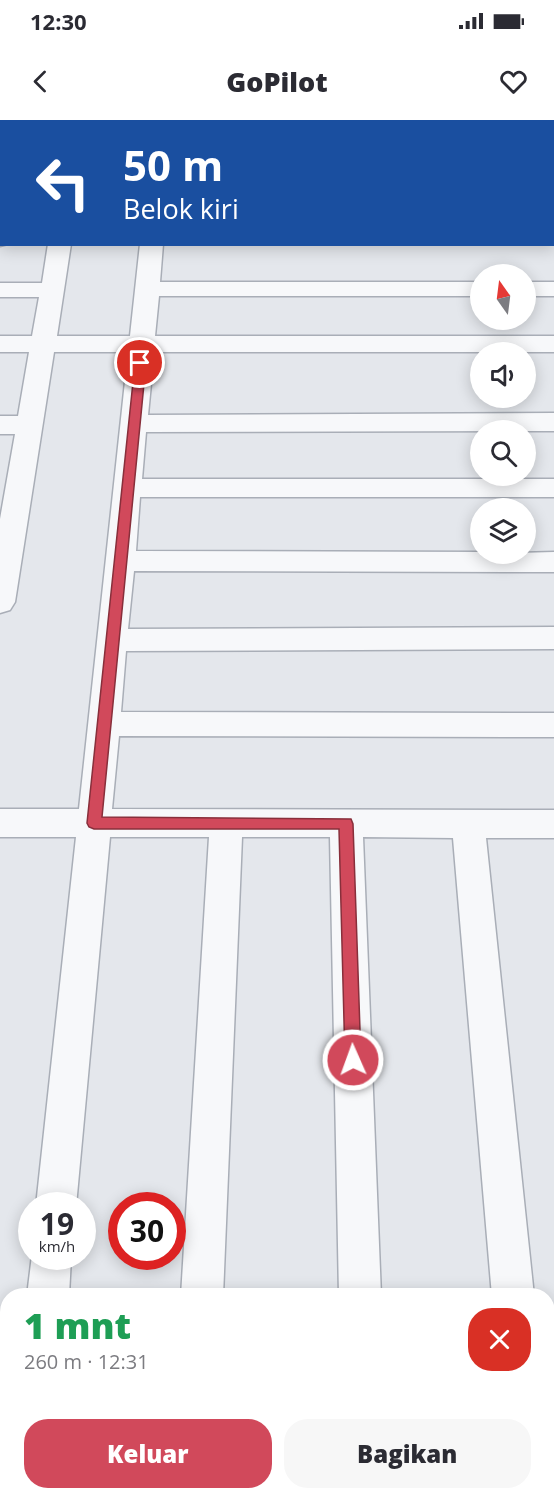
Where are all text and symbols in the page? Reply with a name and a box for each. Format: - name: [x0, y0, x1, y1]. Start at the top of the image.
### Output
- text: 12:30: [30, 6, 87, 36]
- text: GoPilot: [226, 63, 328, 100]
- icon: back: [24, 65, 57, 98]
- icon: heart: [497, 65, 530, 98]
- text: 50 m: [123, 136, 223, 193]
- icon: left: [24, 144, 102, 222]
- text: Belok kiri: [123, 190, 239, 227]
- north arrow: [470, 264, 536, 330]
- map controls: [470, 264, 536, 564]
- pin: [114, 337, 165, 388]
- button: sound: [470, 342, 536, 408]
- icon: arrive: [123, 346, 156, 379]
- button: search: [470, 420, 536, 486]
- button: layers: [470, 498, 536, 564]
- position arrow: [321, 1028, 385, 1092]
- speed limit sign: 30: [108, 1192, 186, 1270]
- text: 19: [40, 1203, 74, 1244]
- text: km/h: [39, 1236, 75, 1256]
- text: 1 mnt: [24, 1301, 131, 1350]
- button: close: [468, 1308, 531, 1371]
- text: 260 m · 12:31: [24, 1348, 149, 1375]
- button: Keluar: [24, 1419, 272, 1488]
- button: Bagikan: [284, 1419, 531, 1488]

